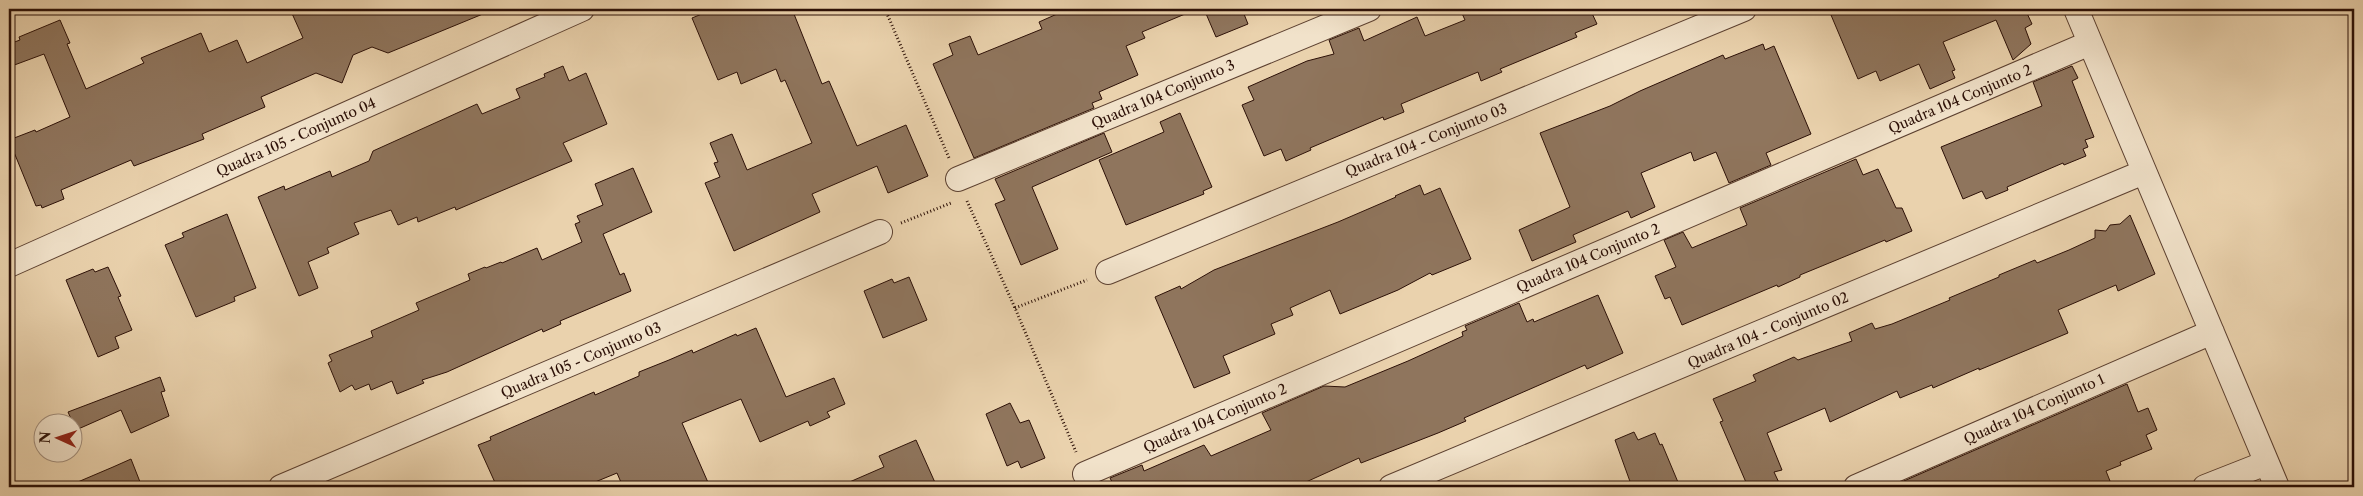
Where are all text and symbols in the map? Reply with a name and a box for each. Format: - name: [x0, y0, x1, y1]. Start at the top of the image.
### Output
- street label: Quadra 104 Conjunto 3: [1089, 56, 1237, 132]
- street label: Quadra 104 Conjunto 2: [1885, 61, 2035, 137]
- street label: Quadra 105 - Conjunto 04: [213, 94, 379, 180]
- street label: Quadra 104 - Conjunto 03: [1342, 99, 1510, 181]
- street label: Quadra 104 Conjunto 2: [1513, 220, 1663, 296]
- street label: Quadra 104 - Conjunto 02: [1685, 288, 1851, 372]
- street label: Quadra 105 - Conjunto 03: [498, 318, 664, 402]
- street label: Quadra 104 Conjunto 1: [1961, 370, 2107, 448]
- street label: Quadra 104 Conjunto 2: [1140, 380, 1290, 456]
- north arrow: [32, 414, 82, 464]
- text: N: [36, 431, 54, 444]

